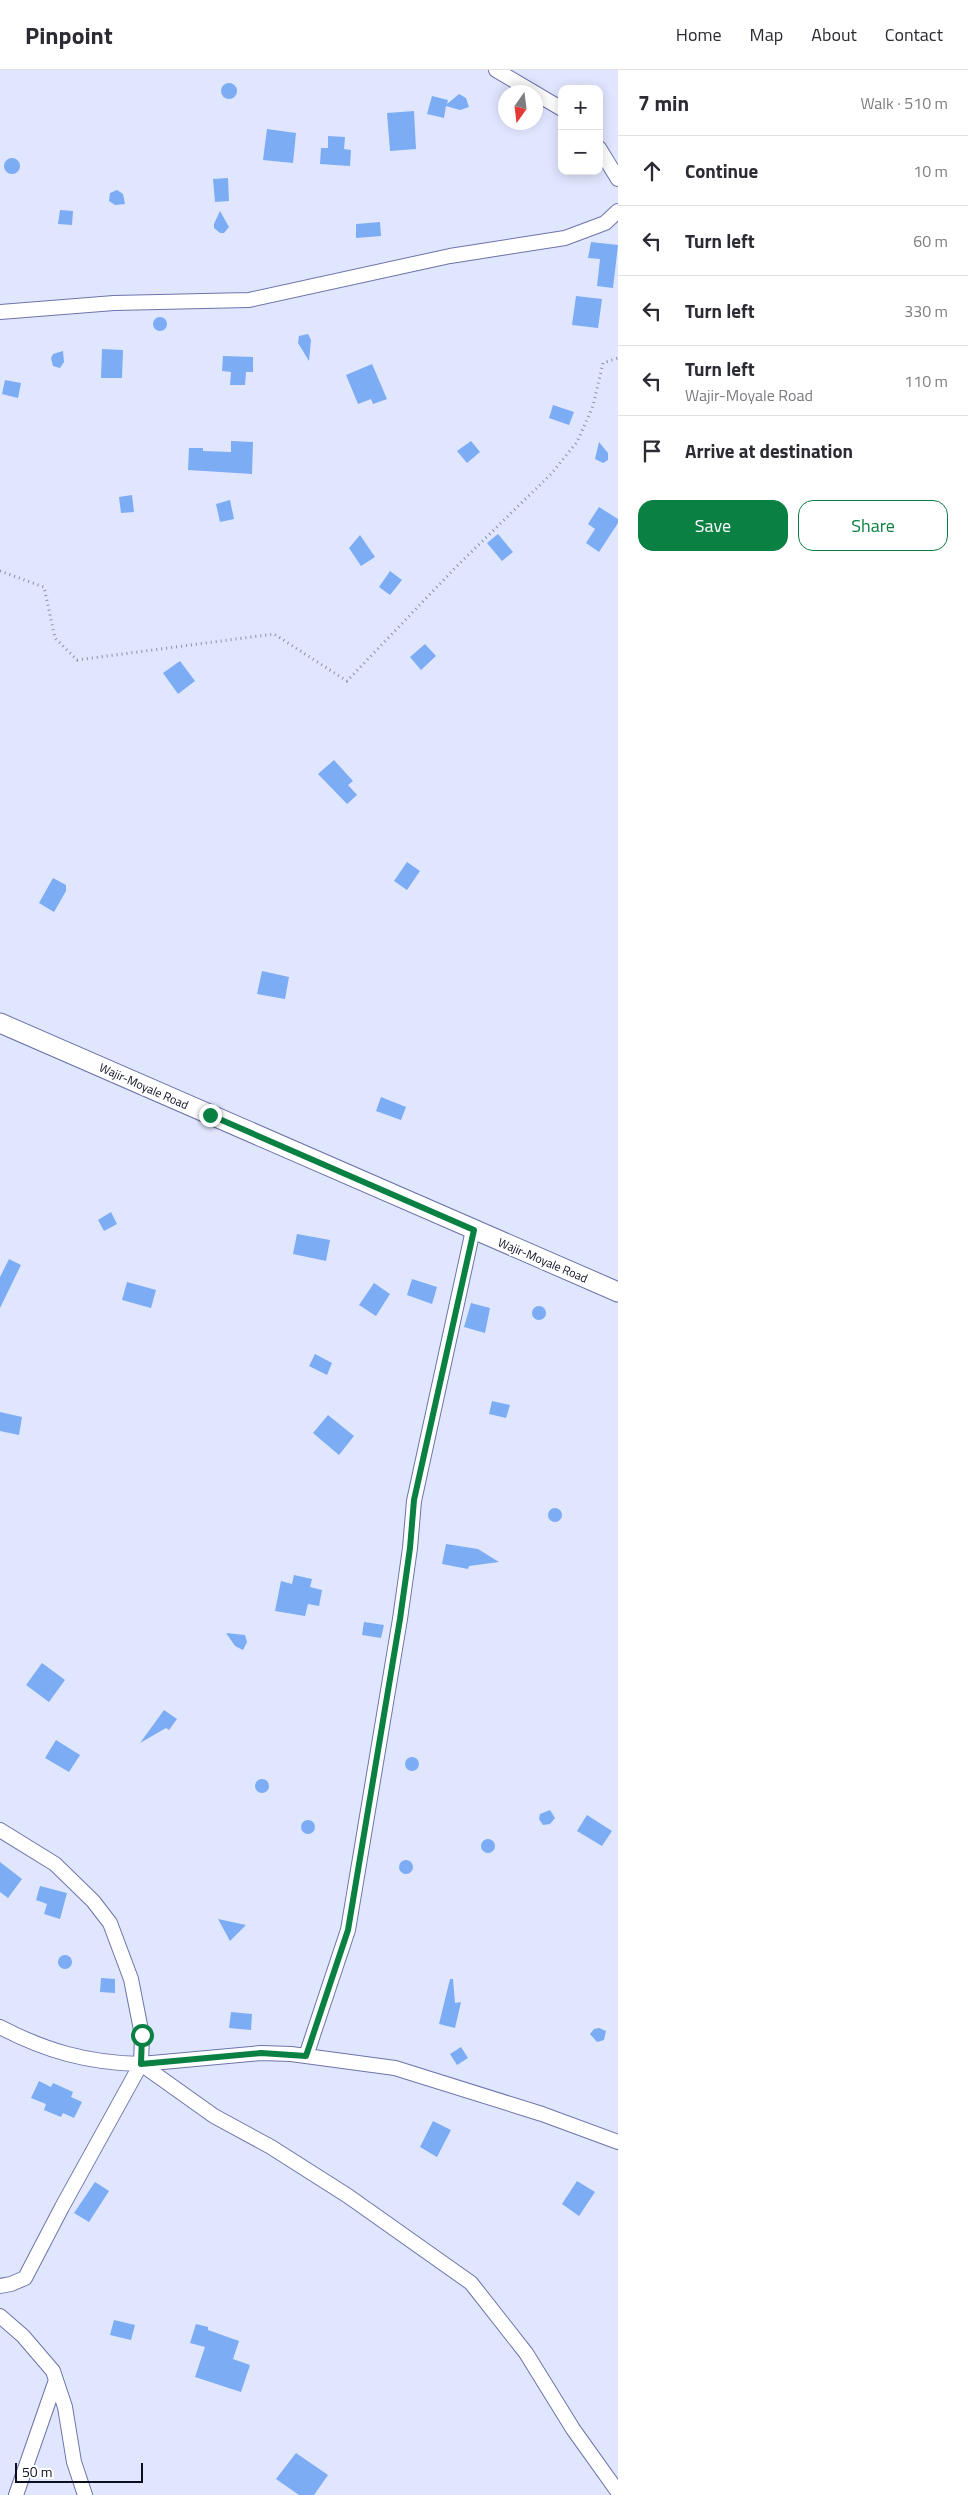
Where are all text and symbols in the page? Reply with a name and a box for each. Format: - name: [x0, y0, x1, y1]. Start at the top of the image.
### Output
- text: Pinpoint: [25, 17, 113, 53]
- text: Home: [676, 21, 722, 48]
- text: Map: [750, 21, 783, 48]
- text: About: [811, 21, 857, 48]
- text: Contact: [885, 21, 943, 48]
- north arrow: [498, 85, 543, 130]
- map controls: [558, 85, 603, 175]
- button: +: [558, 85, 603, 130]
- text: 7 min: [638, 87, 689, 119]
- text: Walk · 510 m: [860, 91, 948, 115]
- button: −: [558, 130, 603, 175]
- text: Continue: [685, 156, 758, 185]
- icon: ahead: [638, 157, 666, 185]
- text: 10 m: [913, 159, 948, 183]
- text: Turn left: [685, 226, 755, 255]
- icon: left: [638, 227, 666, 255]
- text: 60 m: [913, 229, 948, 253]
- text: Turn left: [685, 296, 755, 325]
- icon: left: [638, 297, 666, 325]
- text: 330 m: [904, 299, 948, 323]
- text: Turn left: [685, 354, 755, 383]
- icon: left: [638, 367, 666, 395]
- text: 110 m: [904, 369, 948, 393]
- text: Wajir-Moyale Road: [685, 383, 813, 407]
- text: Arrive at destination: [685, 436, 853, 465]
- icon: arrive: [638, 437, 666, 465]
- button: Save: [638, 500, 788, 551]
- button: Share: [798, 500, 948, 551]
- street label: Wajir-Moyale Road: [96, 1058, 192, 1114]
- route end: [199, 1104, 222, 1127]
- street label: Wajir-Moyale Road: [495, 1233, 591, 1287]
- route start: [131, 2024, 154, 2047]
- scale bar: [15, 2460, 142, 2483]
- text: 50 m: [22, 2461, 52, 2482]

